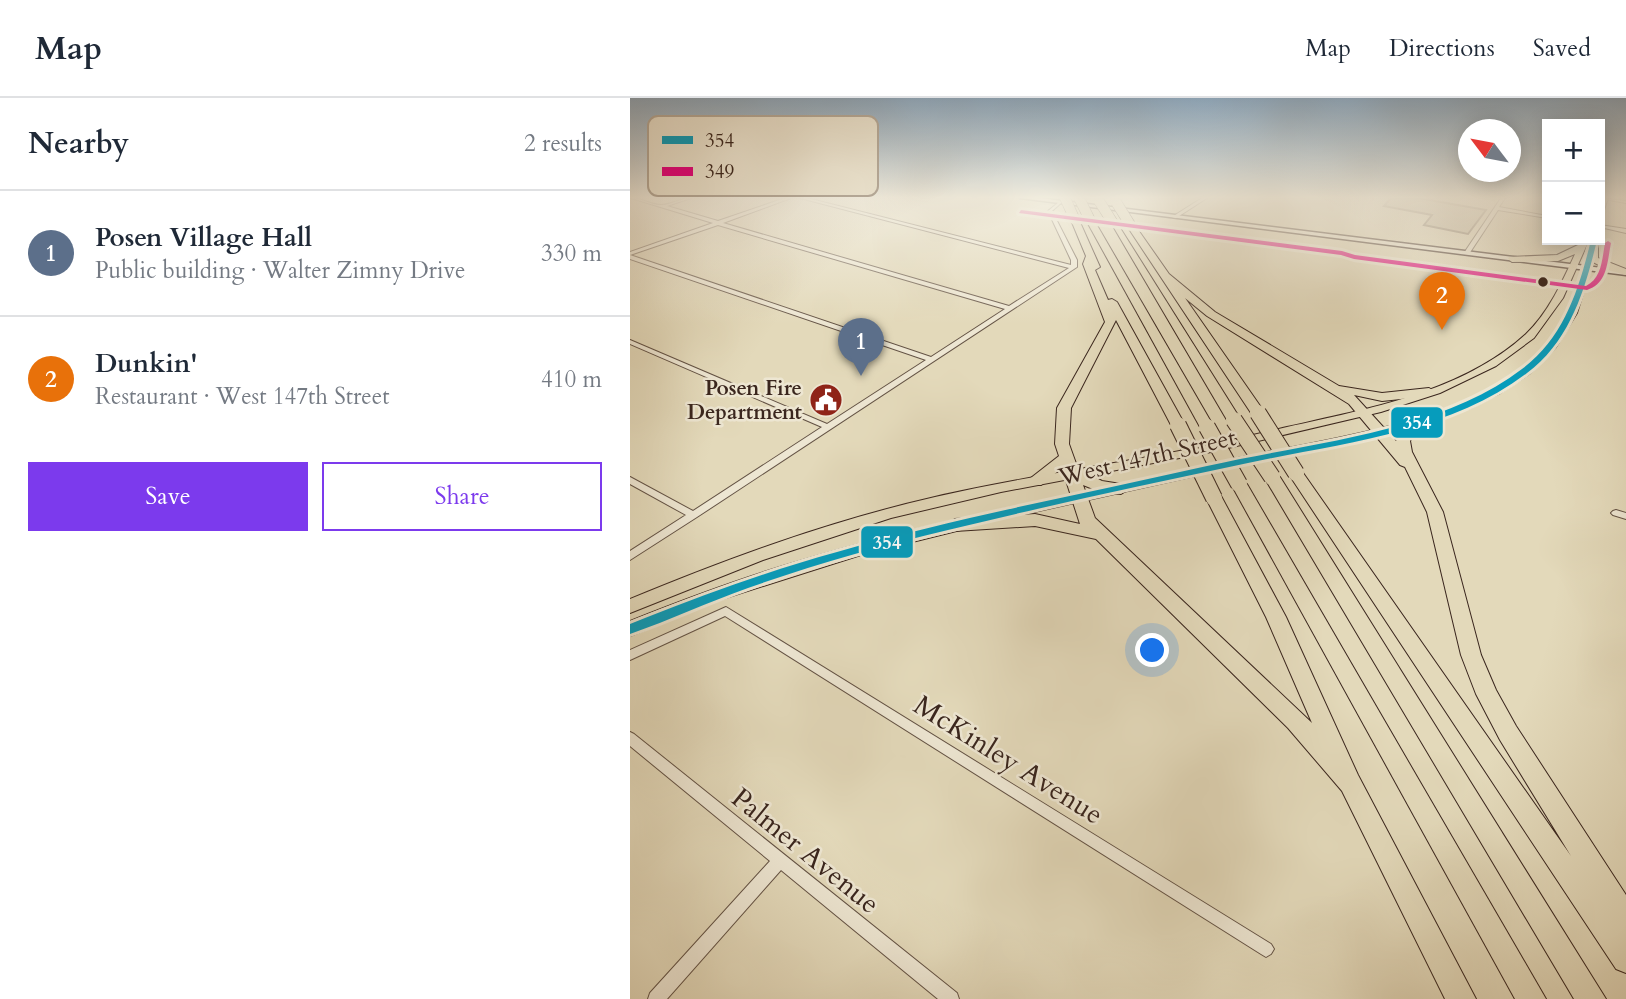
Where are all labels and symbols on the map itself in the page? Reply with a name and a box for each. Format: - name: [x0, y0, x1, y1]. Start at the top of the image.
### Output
- legend: [648, 116, 878, 196]
- north arrow: [1458, 119, 1521, 182]
- text: 354: [705, 128, 734, 154]
- text: 349: [705, 159, 734, 185]
- pin: 2: [1419, 272, 1465, 330]
- unlabelled marker: [1536, 275, 1550, 289]
- pin: 1: [838, 318, 884, 376]
- place label: Posen Fire Department: [687, 374, 803, 427]
- public building icon: Posen Fire Department: [807, 381, 845, 419]
- line badge: 354: [1390, 406, 1444, 439]
- text: 354: [1402, 410, 1432, 436]
- street label: West 147th Street: [1054, 421, 1240, 494]
- line badge: 354: [860, 525, 914, 559]
- text: 354: [872, 530, 902, 556]
- your location: [1135, 633, 1169, 667]
- street label: McKinley Avenue: [907, 686, 1110, 833]
- street label: Palmer Avenue: [723, 779, 888, 922]

